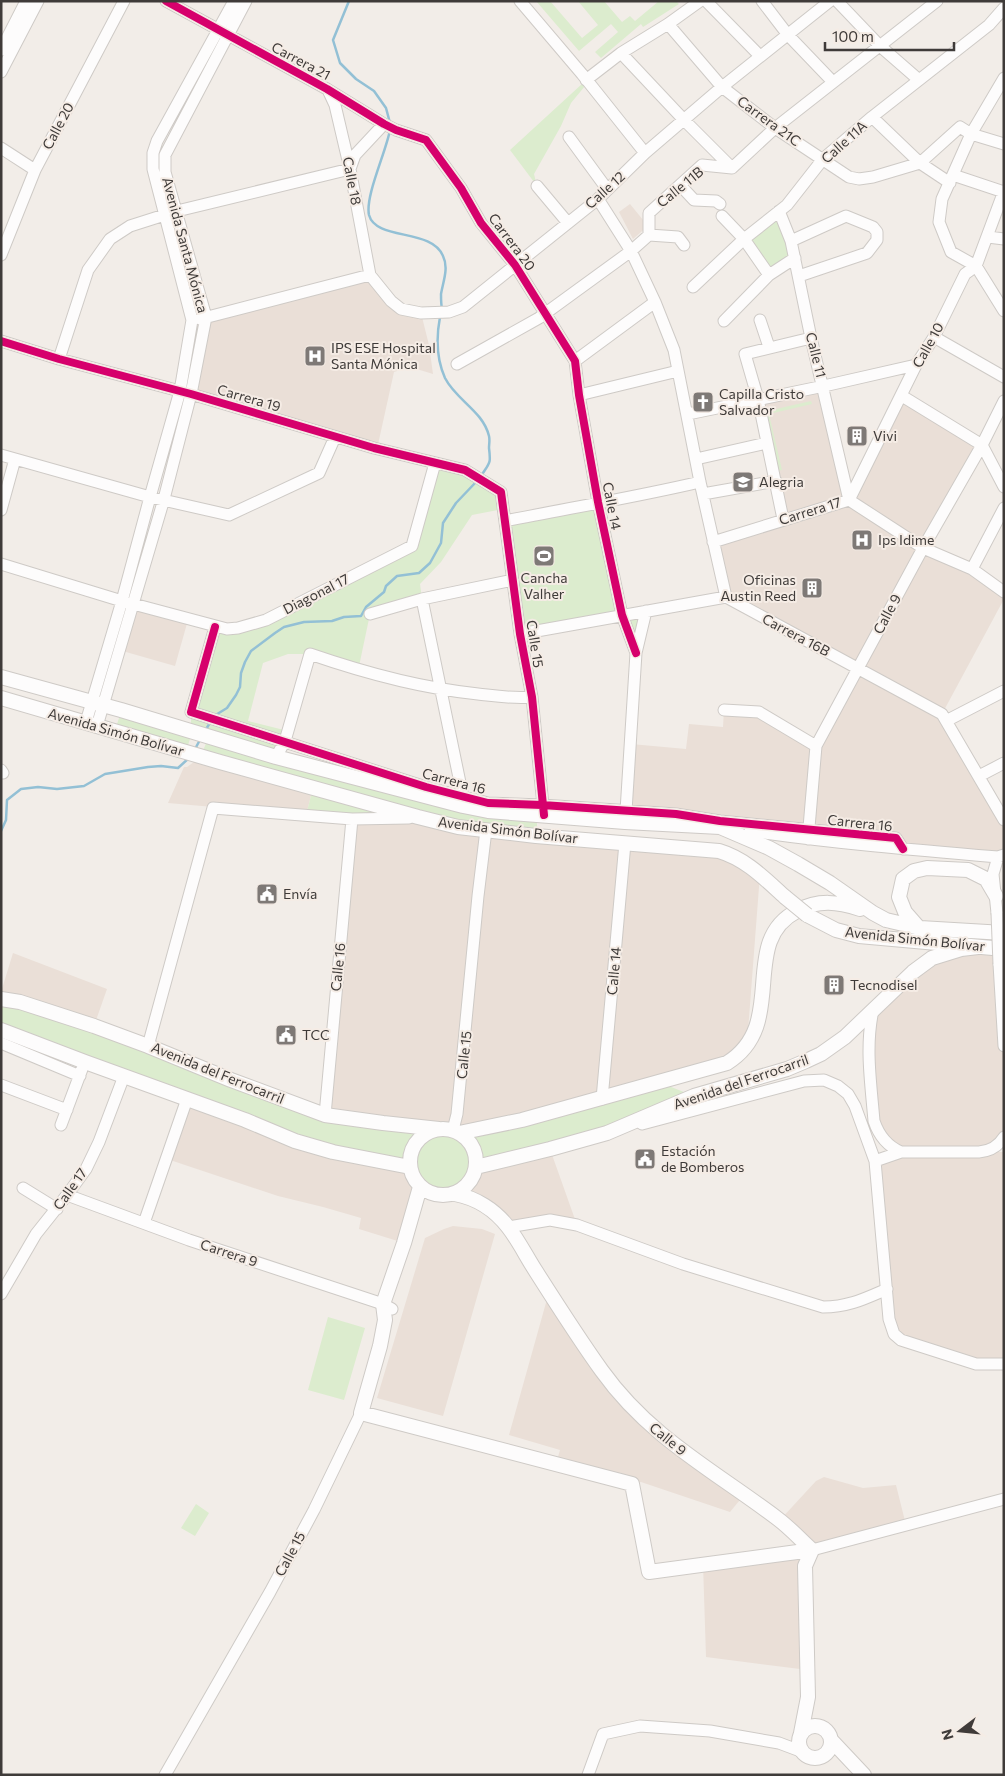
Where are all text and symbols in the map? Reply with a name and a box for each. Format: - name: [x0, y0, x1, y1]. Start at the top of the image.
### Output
- scale bar: [825, 20, 954, 52]
- text: 100 m: [832, 27, 874, 45]
- street label: Carrera 21: [269, 38, 334, 83]
- street label: Carrera 21C: [734, 92, 804, 149]
- street label: Calle 20: [38, 99, 77, 152]
- street label: Calle 11A: [817, 116, 870, 167]
- street label: Calle 18: [340, 155, 365, 206]
- street label: Calle 11B: [653, 163, 706, 211]
- street label: Calle 12: [581, 167, 628, 212]
- street label: Avenida Santa Mónica: [159, 175, 212, 315]
- street label: Carrera 20: [485, 210, 540, 274]
- street label: Calle 10: [908, 319, 947, 370]
- street label: Calle 11: [803, 330, 830, 379]
- place label: IPS ESE Hospital Santa Mónica: [331, 339, 436, 372]
- hospital icon: IPS ESE Hospital Santa Mónica: [303, 344, 327, 368]
- street label: Carrera 19: [215, 380, 283, 415]
- place label: Capilla Cristo Salvador: [719, 385, 804, 418]
- church icon: Capilla Cristo Salvador: [691, 390, 715, 414]
- building icon: Vivi: [845, 424, 869, 448]
- place label: Vivi: [873, 427, 897, 444]
- school or university icon: Alegria: [731, 470, 755, 494]
- place label: Alegria: [759, 473, 804, 490]
- street label: Calle 14: [600, 480, 626, 532]
- street label: Carrera 17: [777, 493, 843, 528]
- hospital icon: Ips Idime: [850, 528, 874, 552]
- place label: Ips Idime: [878, 531, 934, 548]
- sports icon: Cancha Valher: [532, 544, 556, 568]
- place label: Cancha Valher: [520, 569, 568, 602]
- street label: Diagonal 17: [280, 570, 352, 617]
- place label: Oficinas Austin Reed: [721, 571, 796, 604]
- building icon: Oficinas Austin Reed: [800, 576, 824, 600]
- street label: Calle 9: [869, 591, 904, 637]
- street label: Carrera 16B: [759, 610, 833, 659]
- street label: Calle 15: [523, 619, 548, 669]
- street label: Avenida Simón Bolívar: [46, 704, 187, 759]
- street label: Carrera 16: [420, 764, 488, 797]
- street label: Carrera 16: [827, 811, 893, 834]
- street label: Avenida Simón Bolívar: [437, 812, 579, 847]
- public building icon: Envía: [255, 882, 279, 906]
- place label: Envía: [283, 885, 317, 902]
- street label: Avenida Simón Bolívar: [844, 923, 986, 954]
- street label: Calle 16: [327, 942, 348, 992]
- street label: Calle 14: [603, 945, 624, 996]
- building icon: Tecnodisel: [822, 973, 846, 997]
- place label: Tecnodisel: [850, 976, 918, 993]
- public building icon: TCC: [274, 1023, 298, 1047]
- place label: TCC: [302, 1026, 330, 1043]
- street label: Calle 15: [453, 1030, 474, 1080]
- street label: Avenida del Ferrocarril: [149, 1038, 287, 1107]
- street label: Avenida del Ferrocarril: [671, 1050, 811, 1113]
- place label: Estación de Bomberos: [661, 1142, 744, 1175]
- public building icon: Estación de Bomberos: [633, 1147, 657, 1171]
- street label: Calle 17: [49, 1164, 90, 1213]
- street label: Carrera 9: [198, 1235, 260, 1270]
- street label: Calle 9: [646, 1419, 690, 1459]
- street label: Calle 15: [271, 1529, 308, 1579]
- north arrow: [935, 1706, 985, 1756]
- text: N: [937, 1727, 957, 1742]

